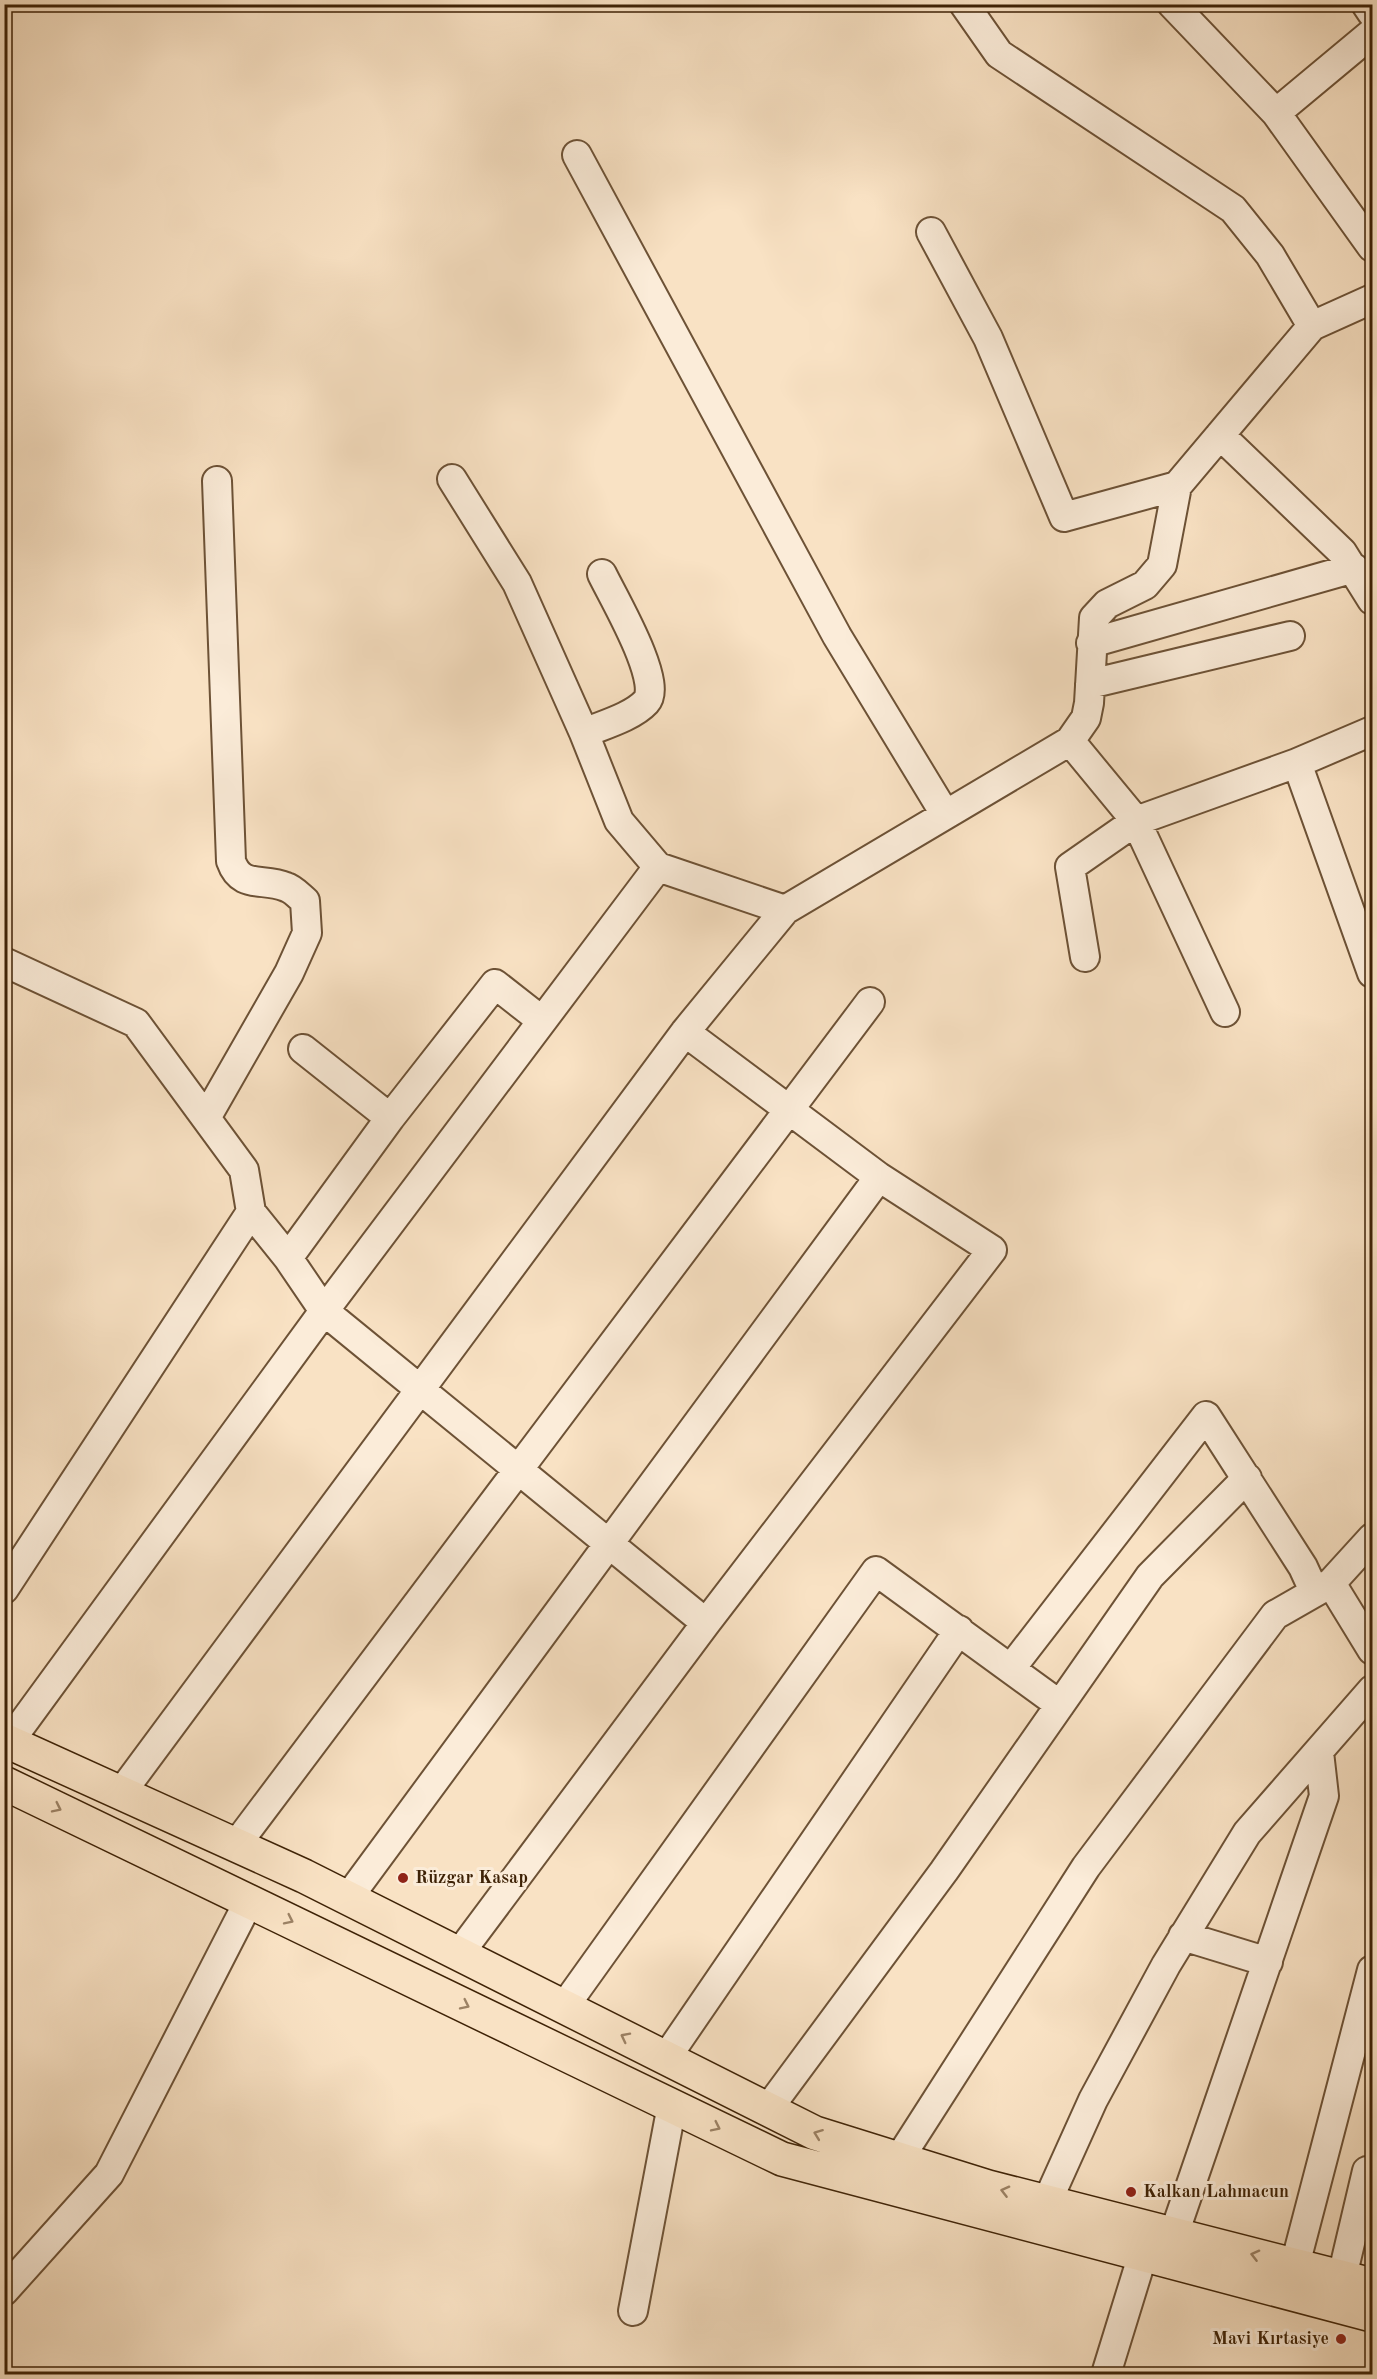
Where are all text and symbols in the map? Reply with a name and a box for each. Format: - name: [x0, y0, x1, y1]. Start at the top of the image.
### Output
- one-way arrow: [51, 1801, 62, 1812]
- place label: Rüzgar Kasap: [415, 1869, 528, 1887]
- marker: Rüzgar Kasap: [396, 1871, 410, 1885]
- one-way arrow: [283, 1913, 294, 1925]
- one-way arrow: [458, 1998, 469, 2010]
- one-way arrow: [621, 2033, 632, 2045]
- one-way arrow: [710, 2119, 721, 2131]
- one-way arrow: [814, 2128, 824, 2141]
- place label: Kalkan Lahmacun: [1143, 2183, 1289, 2201]
- marker: Kalkan Lahmacun: [1124, 2185, 1138, 2199]
- one-way arrow: [1000, 2186, 1011, 2198]
- one-way arrow: [1250, 2249, 1260, 2262]
- place label: Mavi Kırtasiye: [1212, 2330, 1329, 2348]
- marker: Mavi Kırtasiye: [1334, 2332, 1348, 2346]

